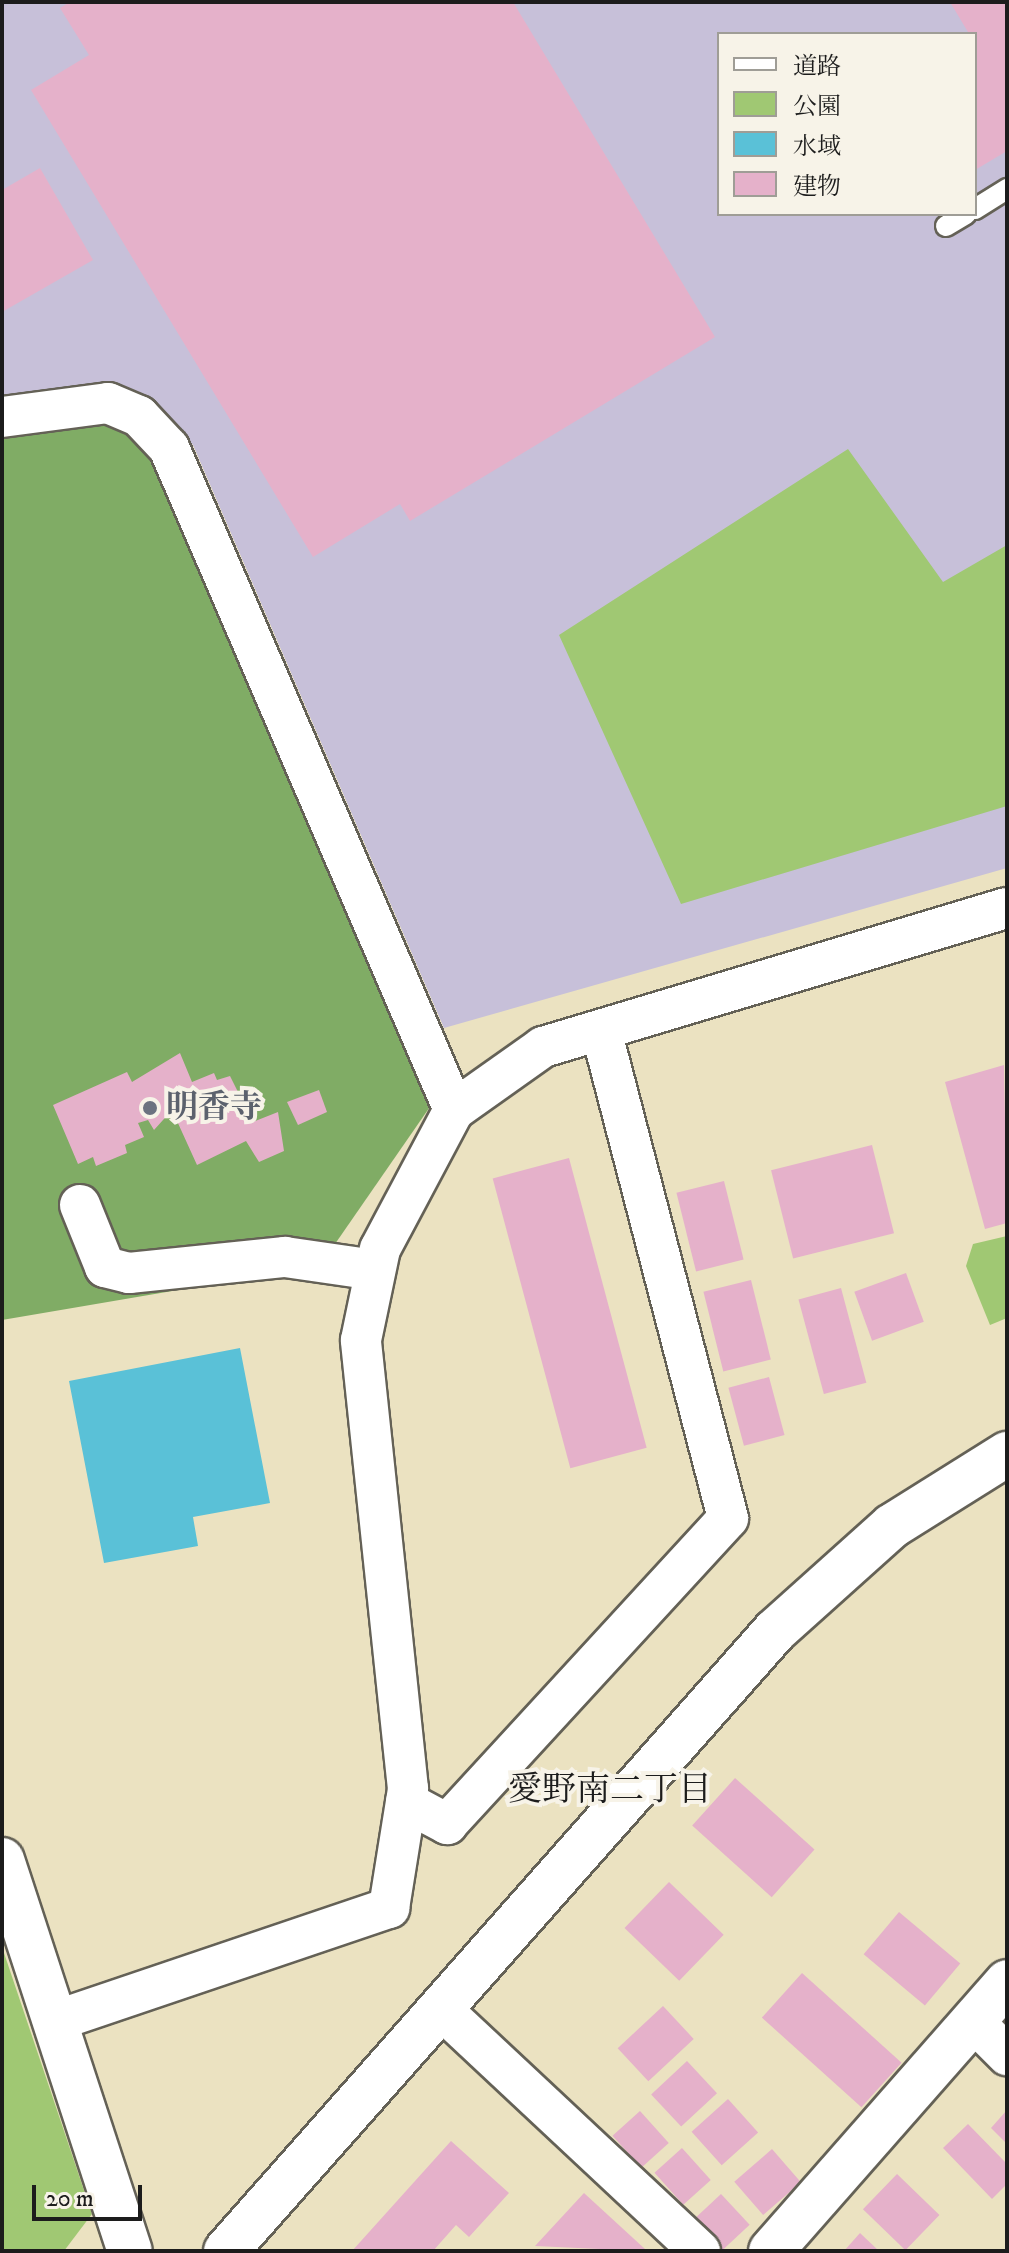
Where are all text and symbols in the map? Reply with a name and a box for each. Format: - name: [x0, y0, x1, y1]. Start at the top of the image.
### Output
- legend: [717, 32, 977, 216]
- text: 道路: [793, 52, 841, 82]
- text: 公園: [793, 92, 841, 122]
- text: 水域: [793, 132, 841, 162]
- text: 建物: [793, 172, 841, 202]
- place label: 明香寺: [166, 1089, 262, 1127]
- marker: 明香寺: [141, 1099, 159, 1117]
- district label: 愛野南二丁目: [508, 1771, 712, 1811]
- scale bar: [36, 2169, 146, 2219]
- text: 20 m: [46, 2184, 94, 2214]

